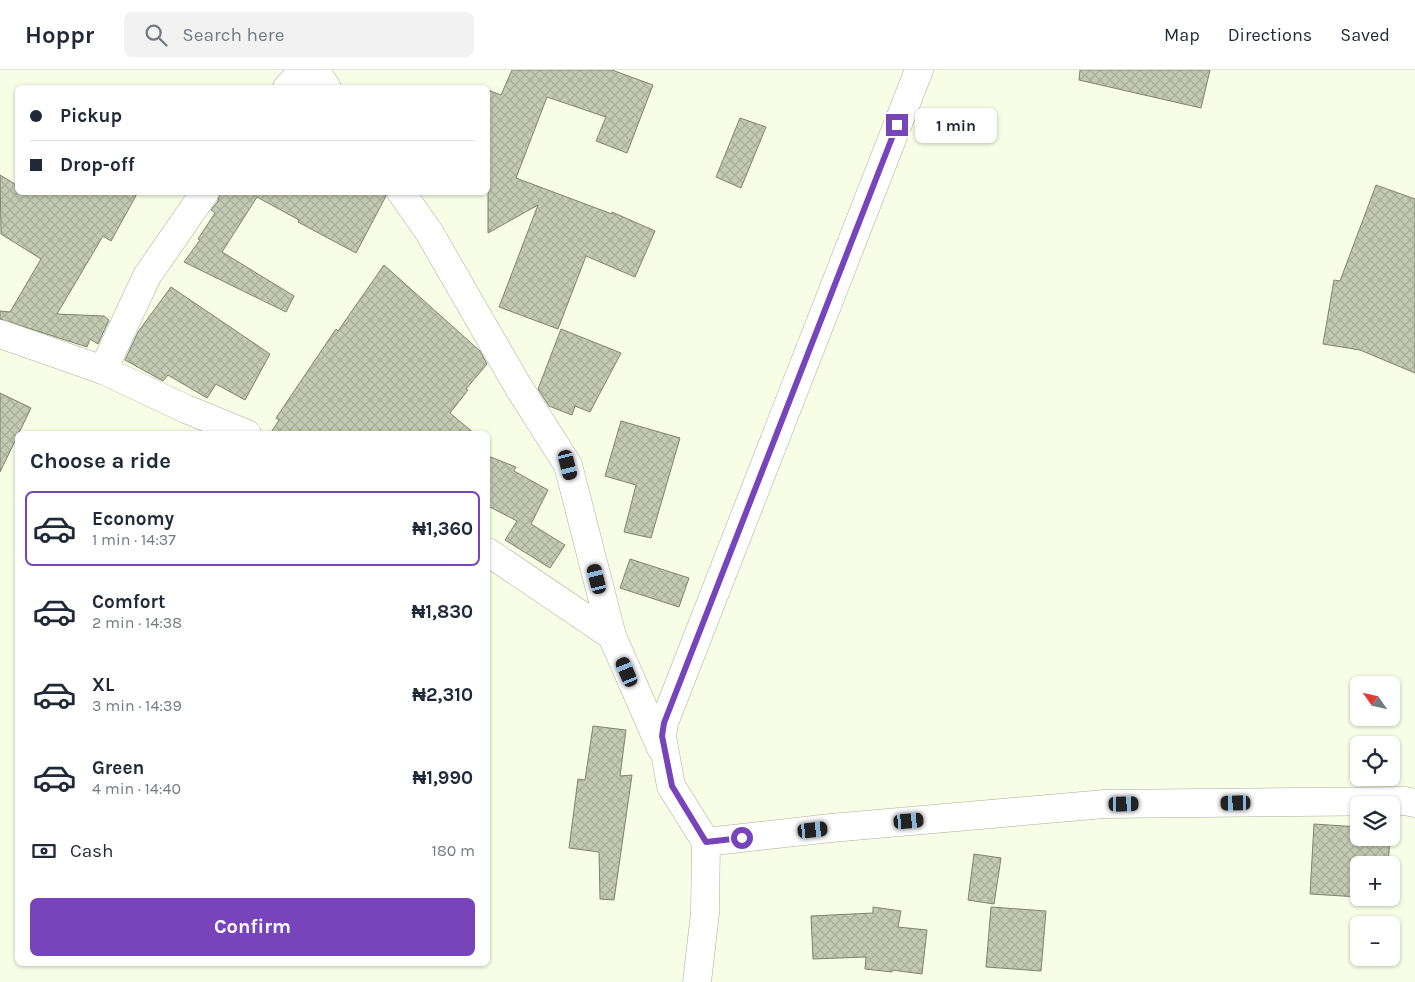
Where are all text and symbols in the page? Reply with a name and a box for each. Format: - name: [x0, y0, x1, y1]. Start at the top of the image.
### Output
- search box: [124, 12, 474, 57]
- text: Hoppr: [25, 21, 94, 49]
- icon: search: [142, 21, 170, 49]
- text: Search here: [182, 24, 284, 46]
- text: Map: [1164, 24, 1200, 46]
- text: Directions: [1228, 24, 1312, 46]
- text: Saved: [1340, 24, 1390, 46]
- text: Pickup: [60, 105, 122, 127]
- callout: 1 min: [914, 108, 997, 142]
- route end: [886, 114, 908, 136]
- text: 1 min: [936, 116, 976, 135]
- text: Drop-off: [60, 154, 135, 176]
- text: Choose a ride: [30, 448, 171, 474]
- car: [557, 449, 578, 481]
- icon: car: [32, 506, 77, 551]
- text: Economy: [92, 508, 174, 530]
- text: ₦1,360: [412, 518, 473, 540]
- text: 1 min · 14:37: [92, 530, 176, 549]
- car: [586, 563, 607, 595]
- icon: car: [32, 589, 77, 634]
- text: Comfort: [92, 591, 166, 613]
- text: ₦1,830: [412, 601, 473, 623]
- text: 2 min · 14:38: [92, 613, 182, 632]
- car: [614, 655, 639, 689]
- icon: car: [32, 672, 77, 717]
- text: XL: [92, 674, 114, 696]
- north arrow: [1350, 676, 1400, 726]
- map controls: [1350, 676, 1400, 966]
- text: ₦2,310: [412, 684, 473, 706]
- text: 3 min · 14:39: [92, 696, 182, 715]
- button: locate: [1350, 736, 1400, 786]
- icon: car: [32, 755, 77, 800]
- text: Green: [92, 757, 144, 779]
- text: ₦1,990: [413, 767, 473, 789]
- text: 4 min · 14:40: [92, 779, 181, 798]
- car: [1220, 795, 1251, 811]
- car: [1108, 796, 1139, 812]
- button: layers: [1350, 796, 1400, 846]
- car: [893, 812, 924, 830]
- car: [797, 821, 828, 839]
- route start: [731, 827, 753, 849]
- icon: cash: [30, 837, 58, 865]
- text: Cash: [70, 840, 114, 862]
- text: 180 m: [432, 841, 475, 860]
- button: +: [1350, 856, 1400, 906]
- button: Confirm: [30, 898, 475, 956]
- button: −: [1350, 916, 1400, 966]

